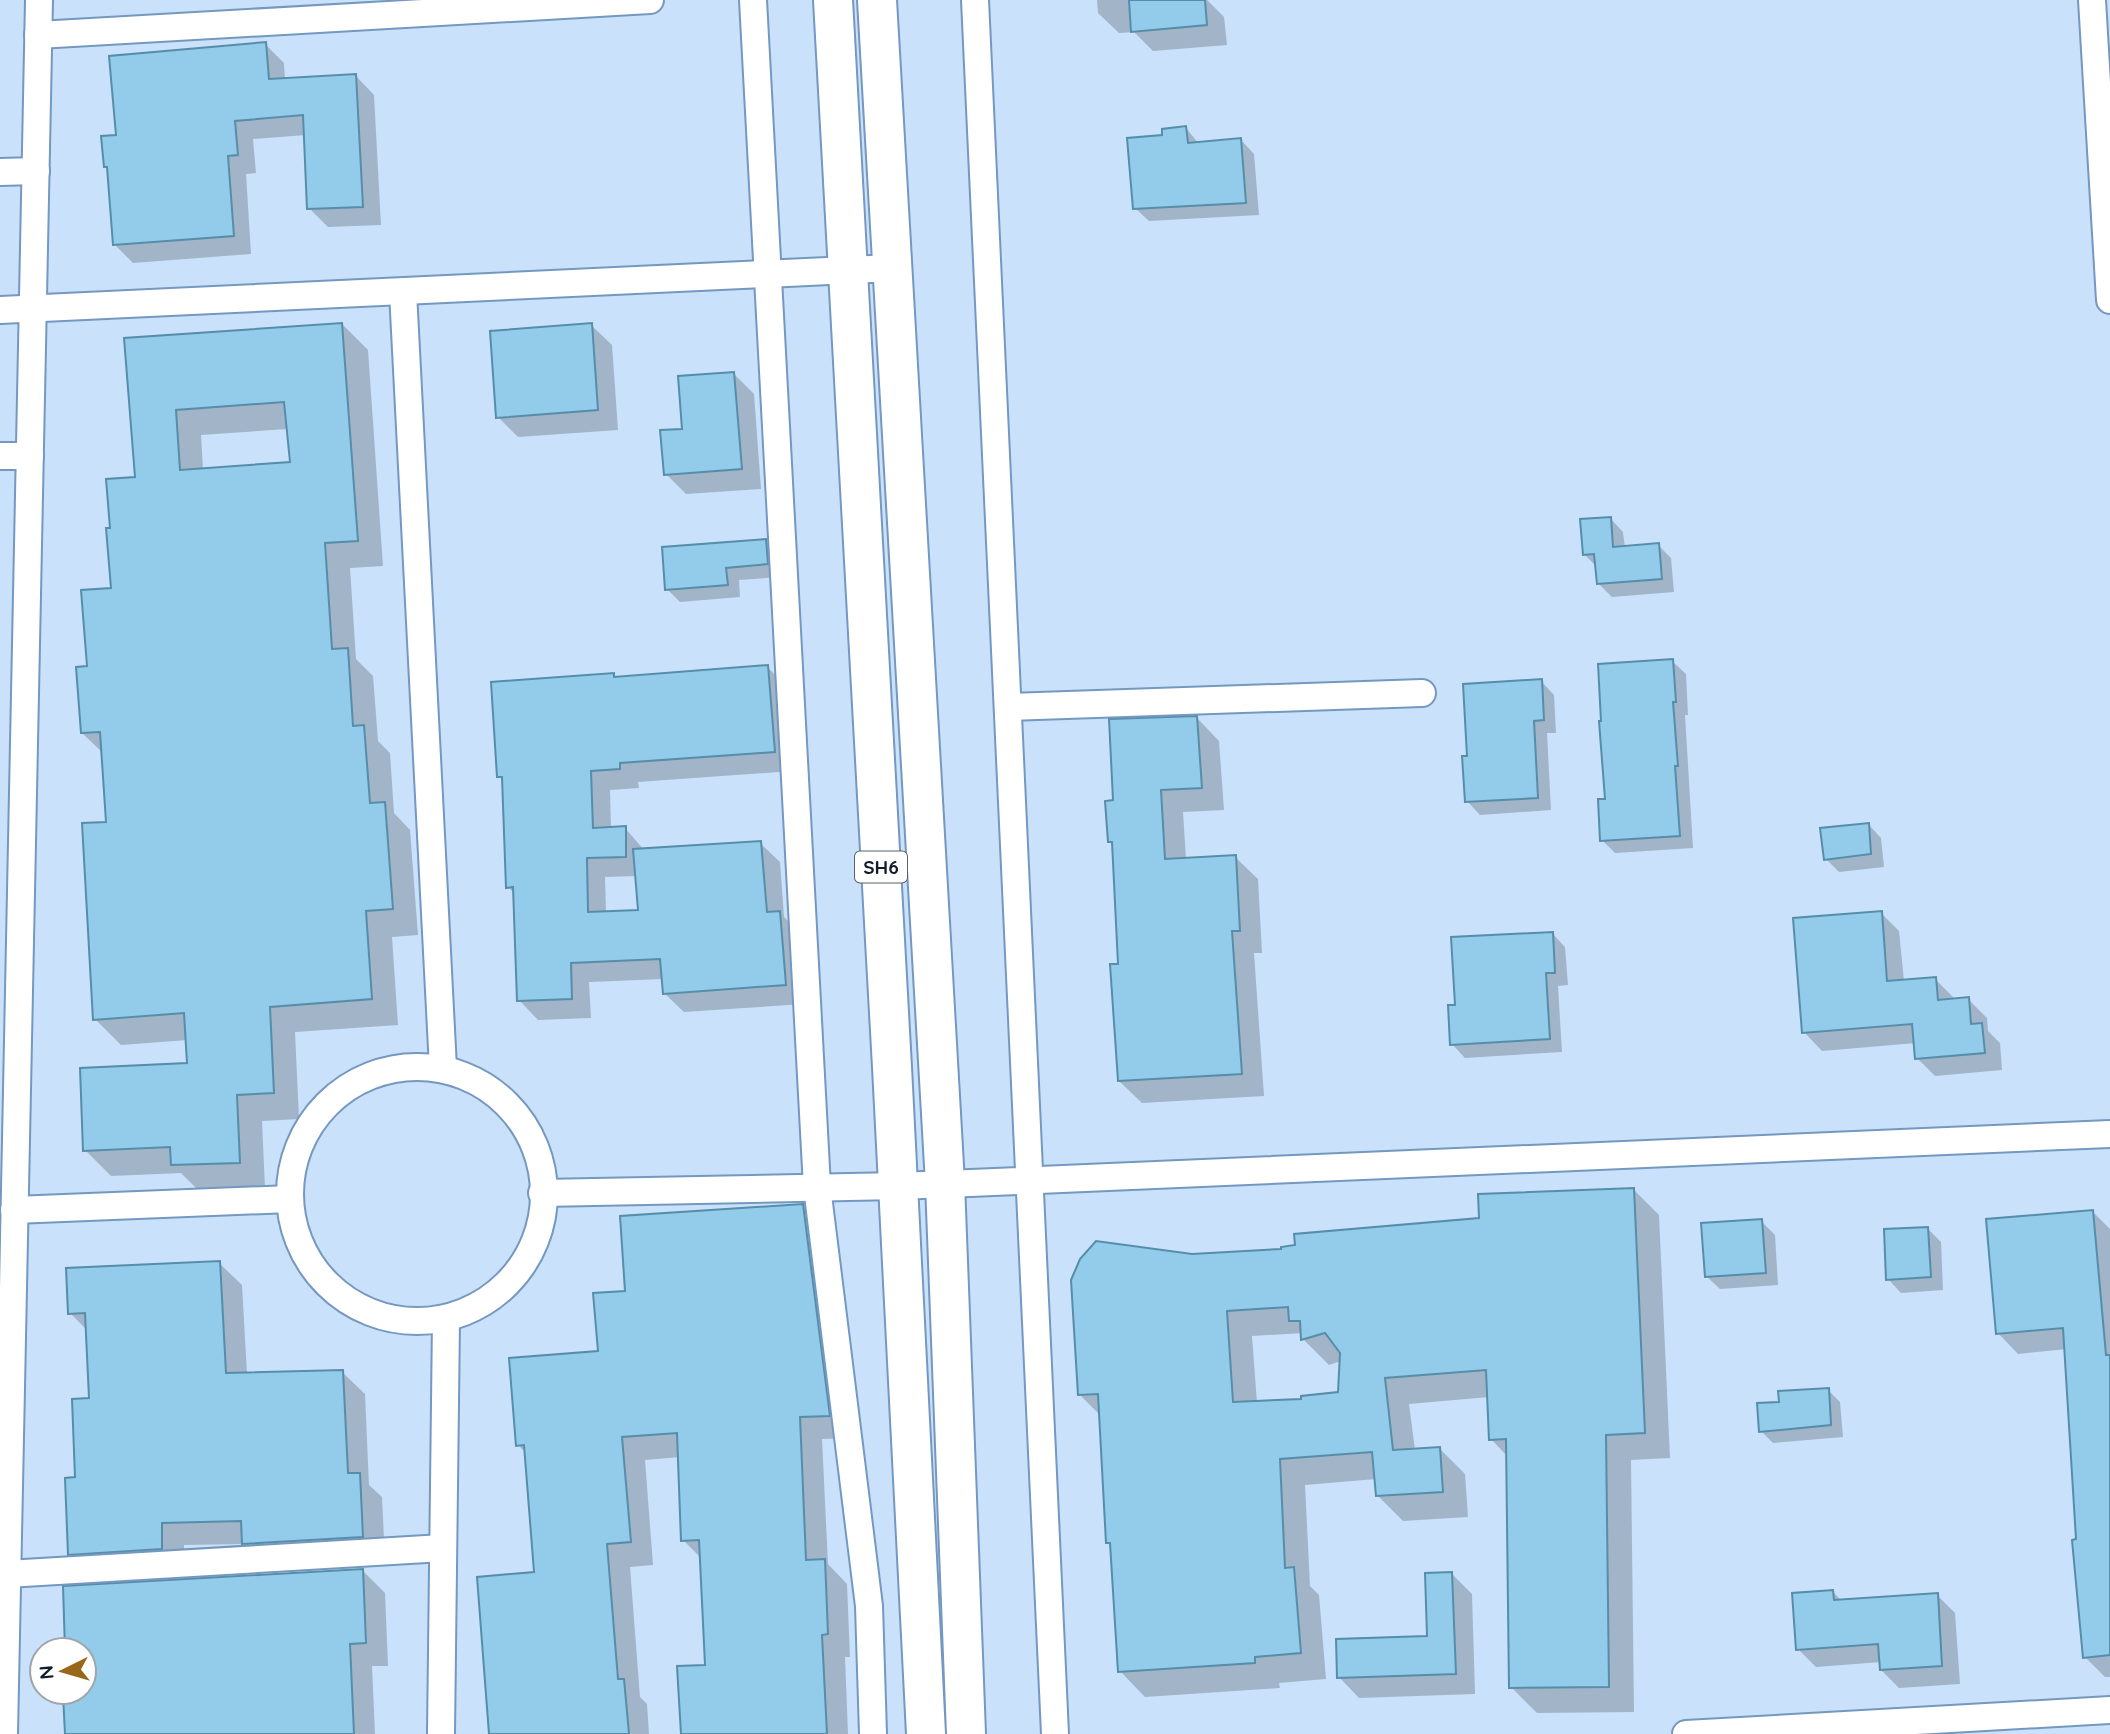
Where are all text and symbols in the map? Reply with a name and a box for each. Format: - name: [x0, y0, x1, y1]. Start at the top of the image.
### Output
- road number: SH6: [855, 852, 907, 882]
- north arrow: [28, 1636, 98, 1706]
- text: N: [34, 1664, 59, 1680]

